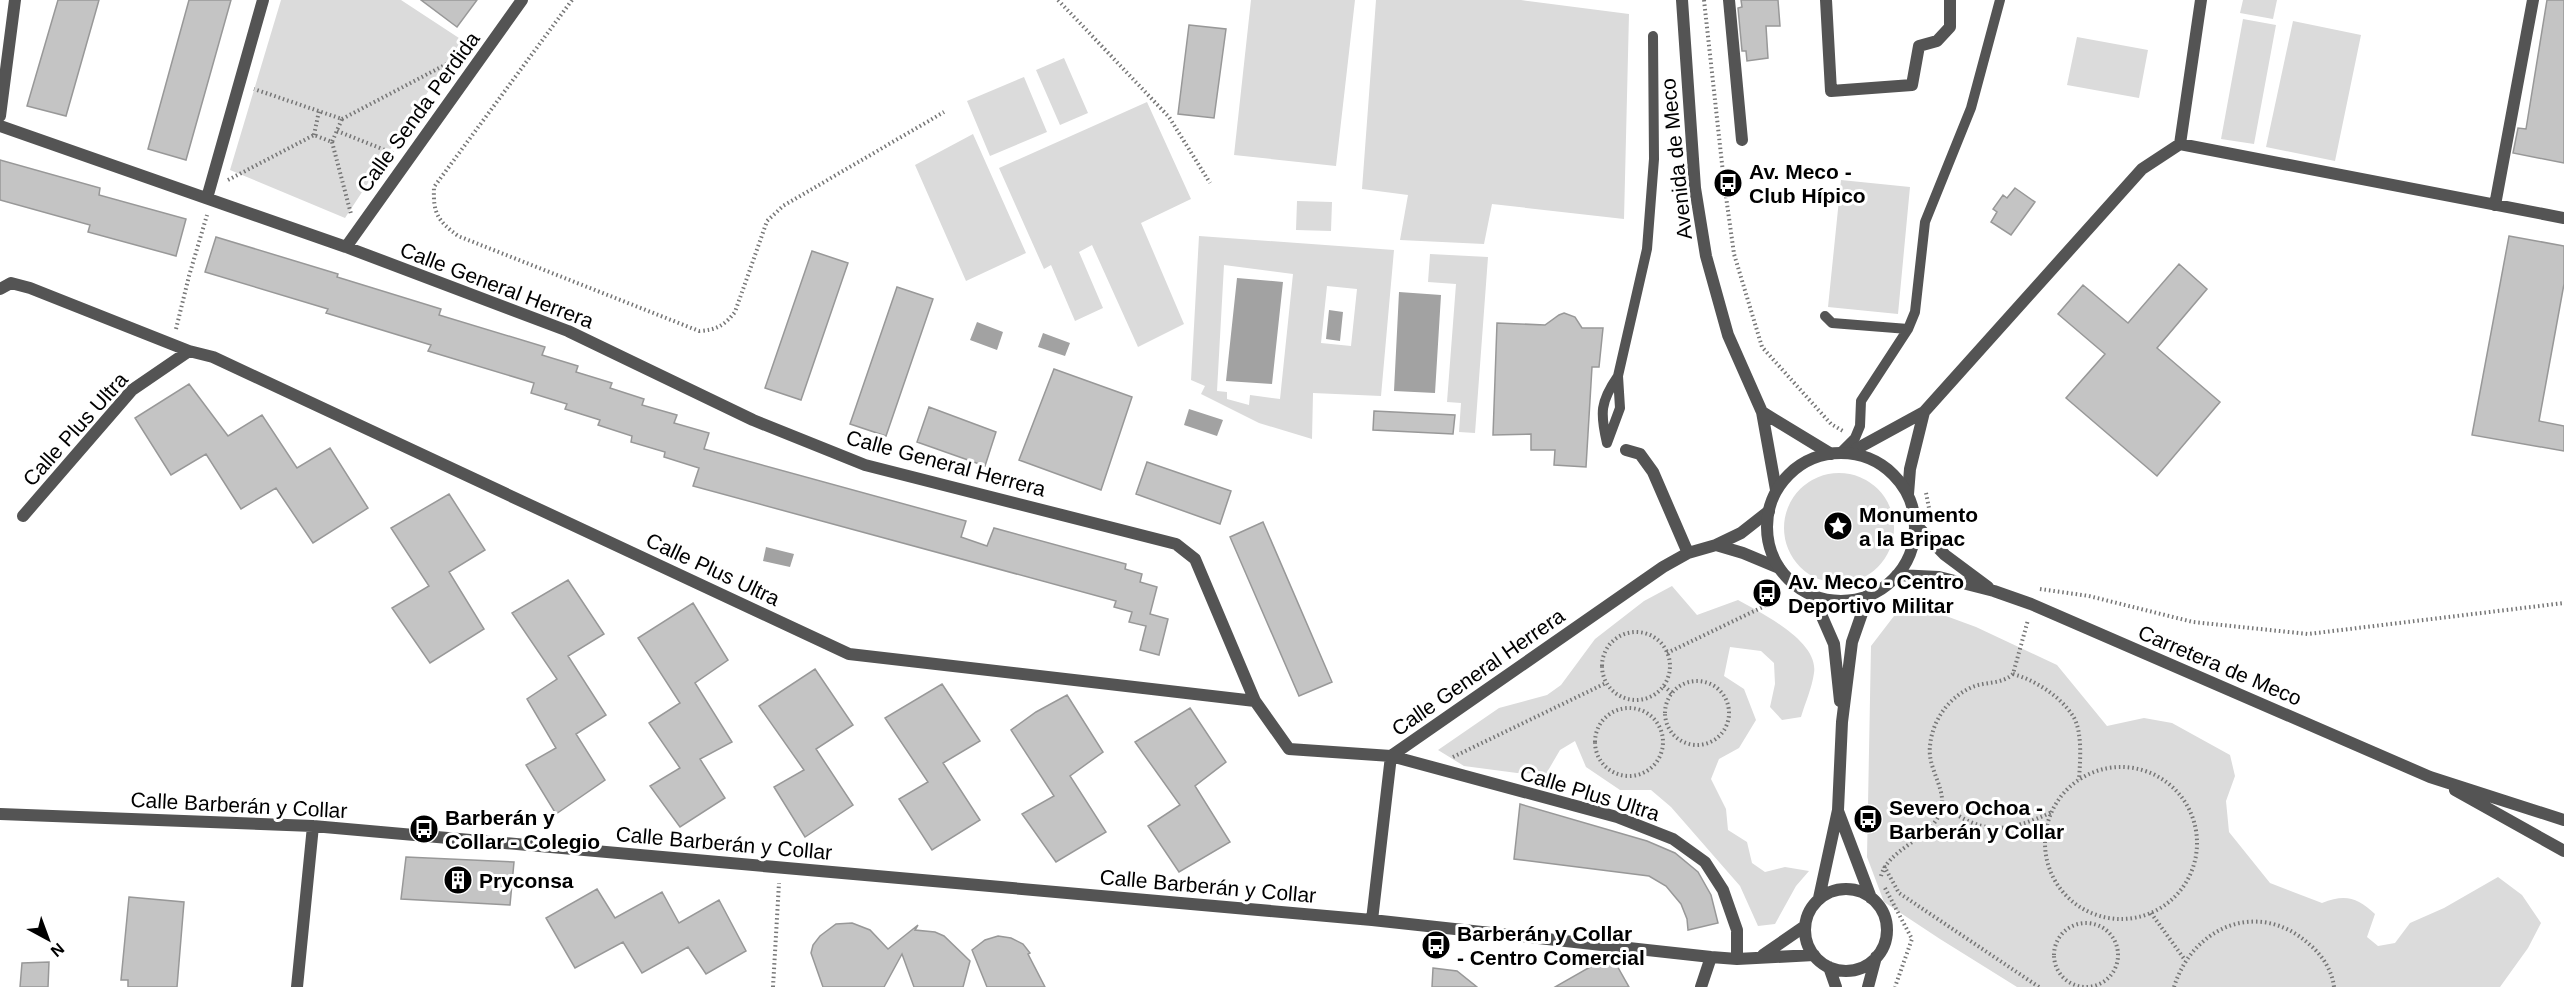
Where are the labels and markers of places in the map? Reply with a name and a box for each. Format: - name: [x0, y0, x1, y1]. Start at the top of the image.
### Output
- place label: Av. Meco - Club Hípico: [1749, 160, 1866, 207]
- bus stop icon: Av. Meco - Club Hípico: [1712, 167, 1744, 199]
- place label: Monumento a la Bripac: [1859, 503, 1978, 550]
- place icon: Monumento a la Bripac: [1822, 510, 1854, 542]
- place label: Av. Meco - Centro Deportivo Militar: [1788, 570, 1964, 617]
- bus stop icon: Av. Meco - Centro Deportivo Militar: [1751, 577, 1783, 609]
- place label: Severo Ochoa - Barberán y Collar: [1889, 796, 2064, 843]
- bus stop icon: Severo Ochoa - Barberán y Collar: [1852, 803, 1884, 835]
- place label: Barberán y Collar - Colegio: [445, 806, 600, 853]
- bus stop icon: Barberán y Collar - Colegio: [408, 813, 440, 845]
- building icon: Pryconsa: [442, 864, 474, 896]
- place label: Pryconsa: [479, 869, 574, 892]
- place label: Barberán y Collar - Centro Comercial: [1457, 922, 1645, 969]
- bus stop icon: Barberán y Collar - Centro Comercial: [1420, 929, 1452, 961]

